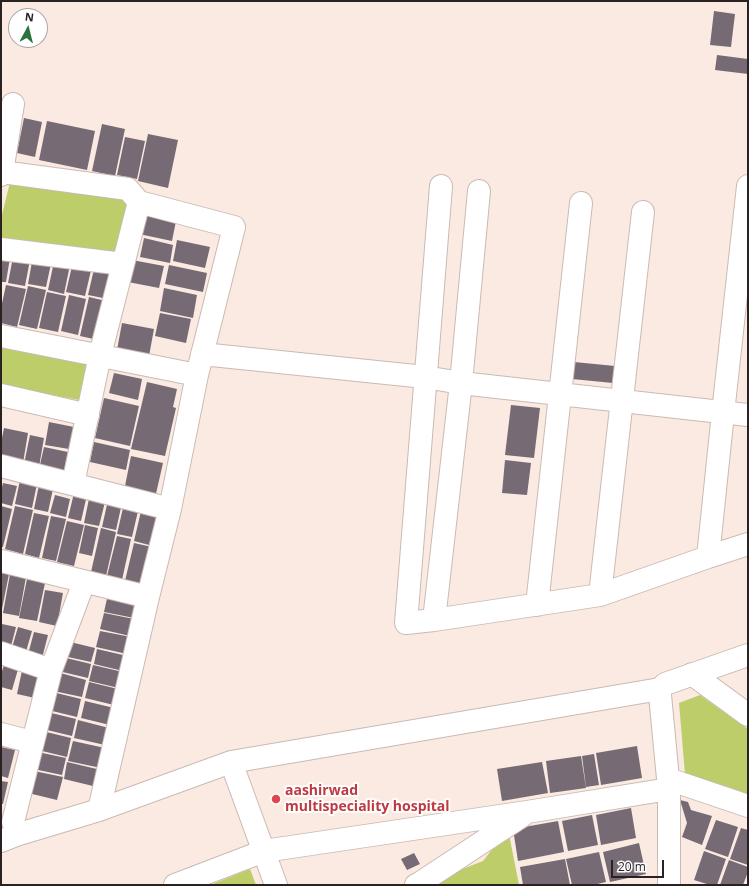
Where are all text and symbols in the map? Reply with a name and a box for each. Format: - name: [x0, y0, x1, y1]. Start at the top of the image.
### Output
- north arrow: [8, 8, 48, 48]
- text: N: [24, 9, 35, 25]
- place label: aashirwad multispeciality hospital: [285, 783, 450, 816]
- marker: aashirwad multispeciality hospital: [270, 793, 282, 805]
- scale bar: [613, 852, 666, 878]
- text: 20 m: [618, 858, 646, 875]

